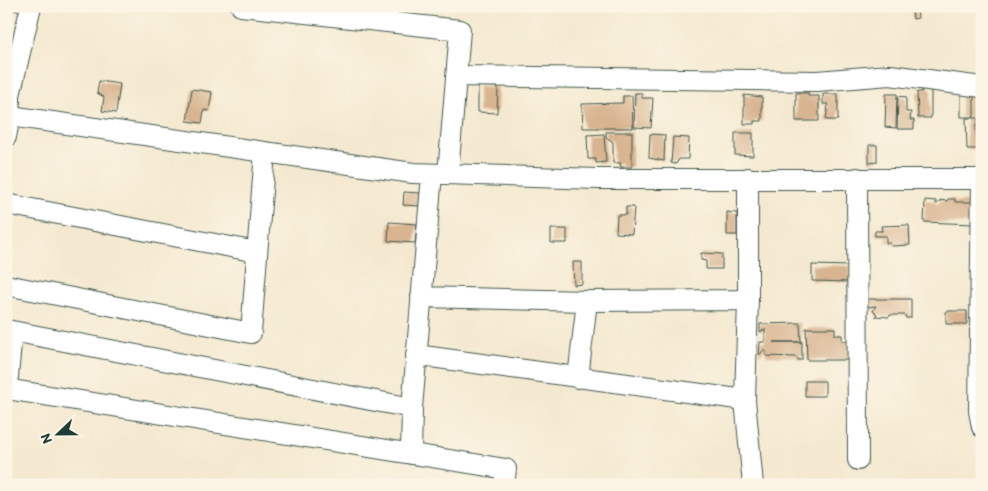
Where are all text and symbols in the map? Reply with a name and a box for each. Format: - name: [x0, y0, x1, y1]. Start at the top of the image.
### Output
- north arrow: [32, 408, 82, 458]
- text: N: [37, 431, 56, 446]

